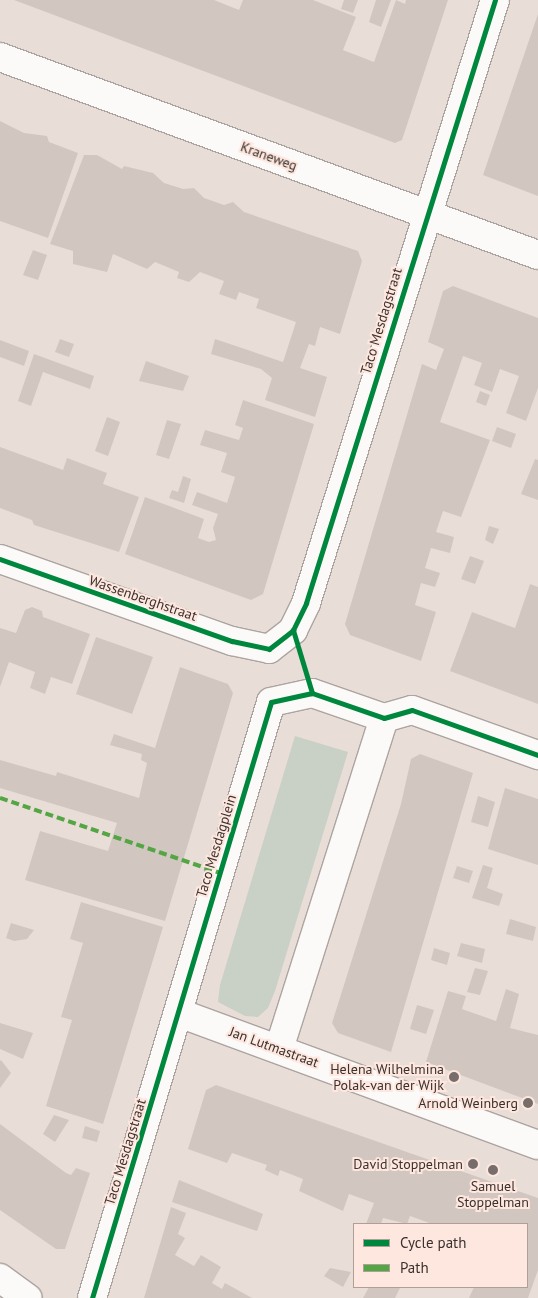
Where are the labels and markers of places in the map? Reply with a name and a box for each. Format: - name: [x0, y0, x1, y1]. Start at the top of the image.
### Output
- place label: Helena Wilhelmina Polak-van der Wijk: [330, 1061, 444, 1094]
- marker: Helena Wilhelmina Polak-van der Wijk: [448, 1071, 460, 1083]
- place label: Arnold Weinberg: [418, 1095, 518, 1111]
- marker: Arnold Weinberg: [522, 1097, 534, 1109]
- place label: David Stoppelman: [353, 1156, 463, 1172]
- marker: David Stoppelman: [467, 1158, 479, 1170]
- marker: Samuel Stoppelman: [487, 1164, 499, 1176]
- place label: Samuel Stoppelman: [457, 1178, 529, 1210]

